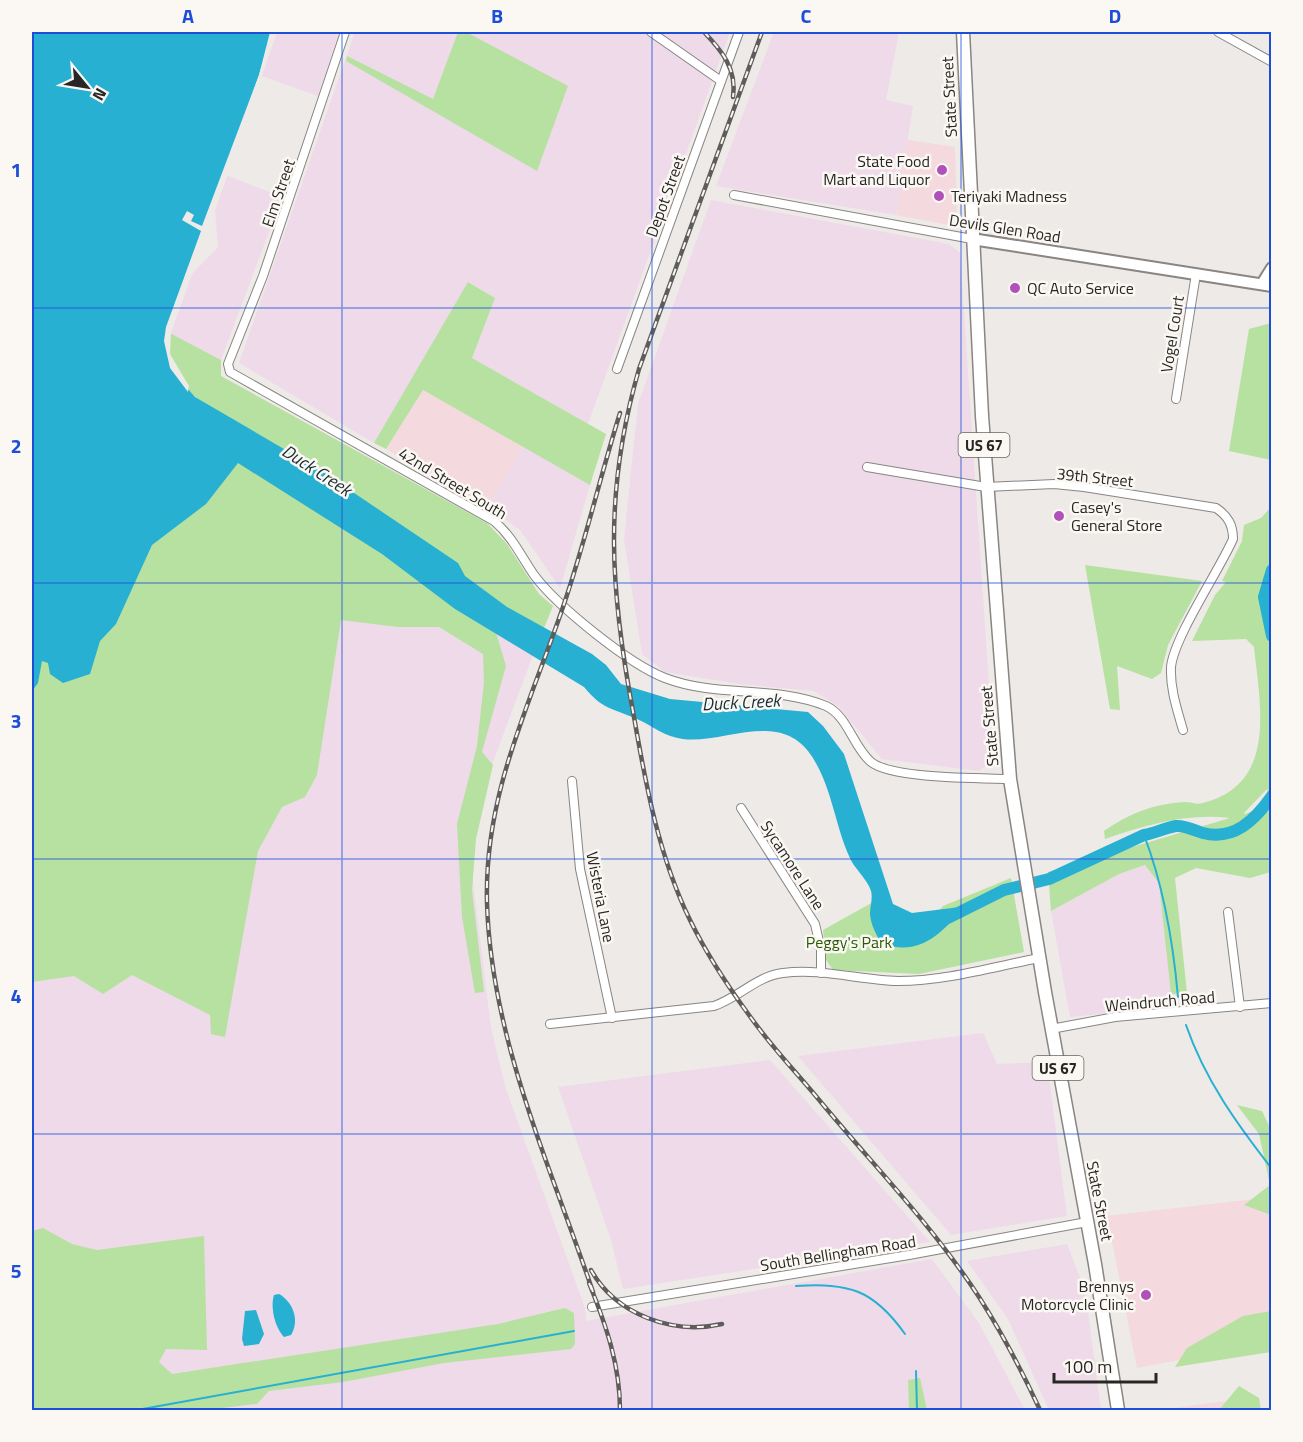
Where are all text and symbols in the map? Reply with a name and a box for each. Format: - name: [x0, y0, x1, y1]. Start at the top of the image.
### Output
- text: A: [182, 0, 194, 31]
- text: B: [491, 0, 503, 31]
- text: C: [801, 0, 812, 31]
- text: D: [1109, 0, 1121, 31]
- street label: State Street: [935, 56, 963, 138]
- north arrow: [57, 57, 117, 117]
- text: N: [87, 84, 113, 105]
- place label: State Food Mart and Liquor: [823, 149, 930, 191]
- street label: Depot Street: [639, 151, 691, 240]
- text: 1: [10, 154, 22, 185]
- street label: Elm Street: [255, 155, 301, 230]
- marker: State Food Mart and Liquor: [935, 163, 949, 177]
- place label: Teriyaki Madness: [951, 184, 1067, 208]
- marker: Teriyaki Madness: [932, 189, 946, 203]
- street label: Devils Glen Road: [948, 207, 1062, 249]
- place label: QC Auto Service: [1027, 276, 1134, 300]
- marker: QC Auto Service: [1008, 281, 1022, 295]
- street label: Vogel Court: [1154, 294, 1190, 374]
- text: 2: [10, 430, 22, 461]
- road number: US 67: [958, 433, 1010, 457]
- water label: Duck Creek: [277, 437, 359, 504]
- street label: 42nd Street South: [394, 441, 512, 525]
- street label: 39th Street: [1056, 461, 1135, 493]
- place label: Casey's General Store: [1071, 495, 1162, 537]
- marker: Casey's General Store: [1052, 509, 1066, 523]
- street label: State Street: [973, 684, 1004, 767]
- water label: Duck Creek: [701, 686, 783, 718]
- text: 3: [10, 705, 22, 736]
- street label: Sycamore Lane: [755, 816, 831, 914]
- street label: Wisteria Lane: [580, 850, 622, 944]
- park label: Peggy's Park: [806, 930, 893, 954]
- text: 4: [10, 980, 22, 1011]
- street label: Weindruch Road: [1104, 984, 1216, 1018]
- road number: US 67: [1032, 1056, 1084, 1080]
- street label: State Street: [1081, 1159, 1120, 1243]
- street label: South Bellingham Road: [759, 1229, 917, 1277]
- text: 5: [10, 1255, 22, 1286]
- place label: Brennys Motorcycle Clinic: [1021, 1274, 1134, 1316]
- marker: Brennys Motorcycle Clinic: [1139, 1288, 1153, 1302]
- scale bar: [1054, 1346, 1156, 1384]
- text: 100 m: [1063, 1353, 1112, 1380]

